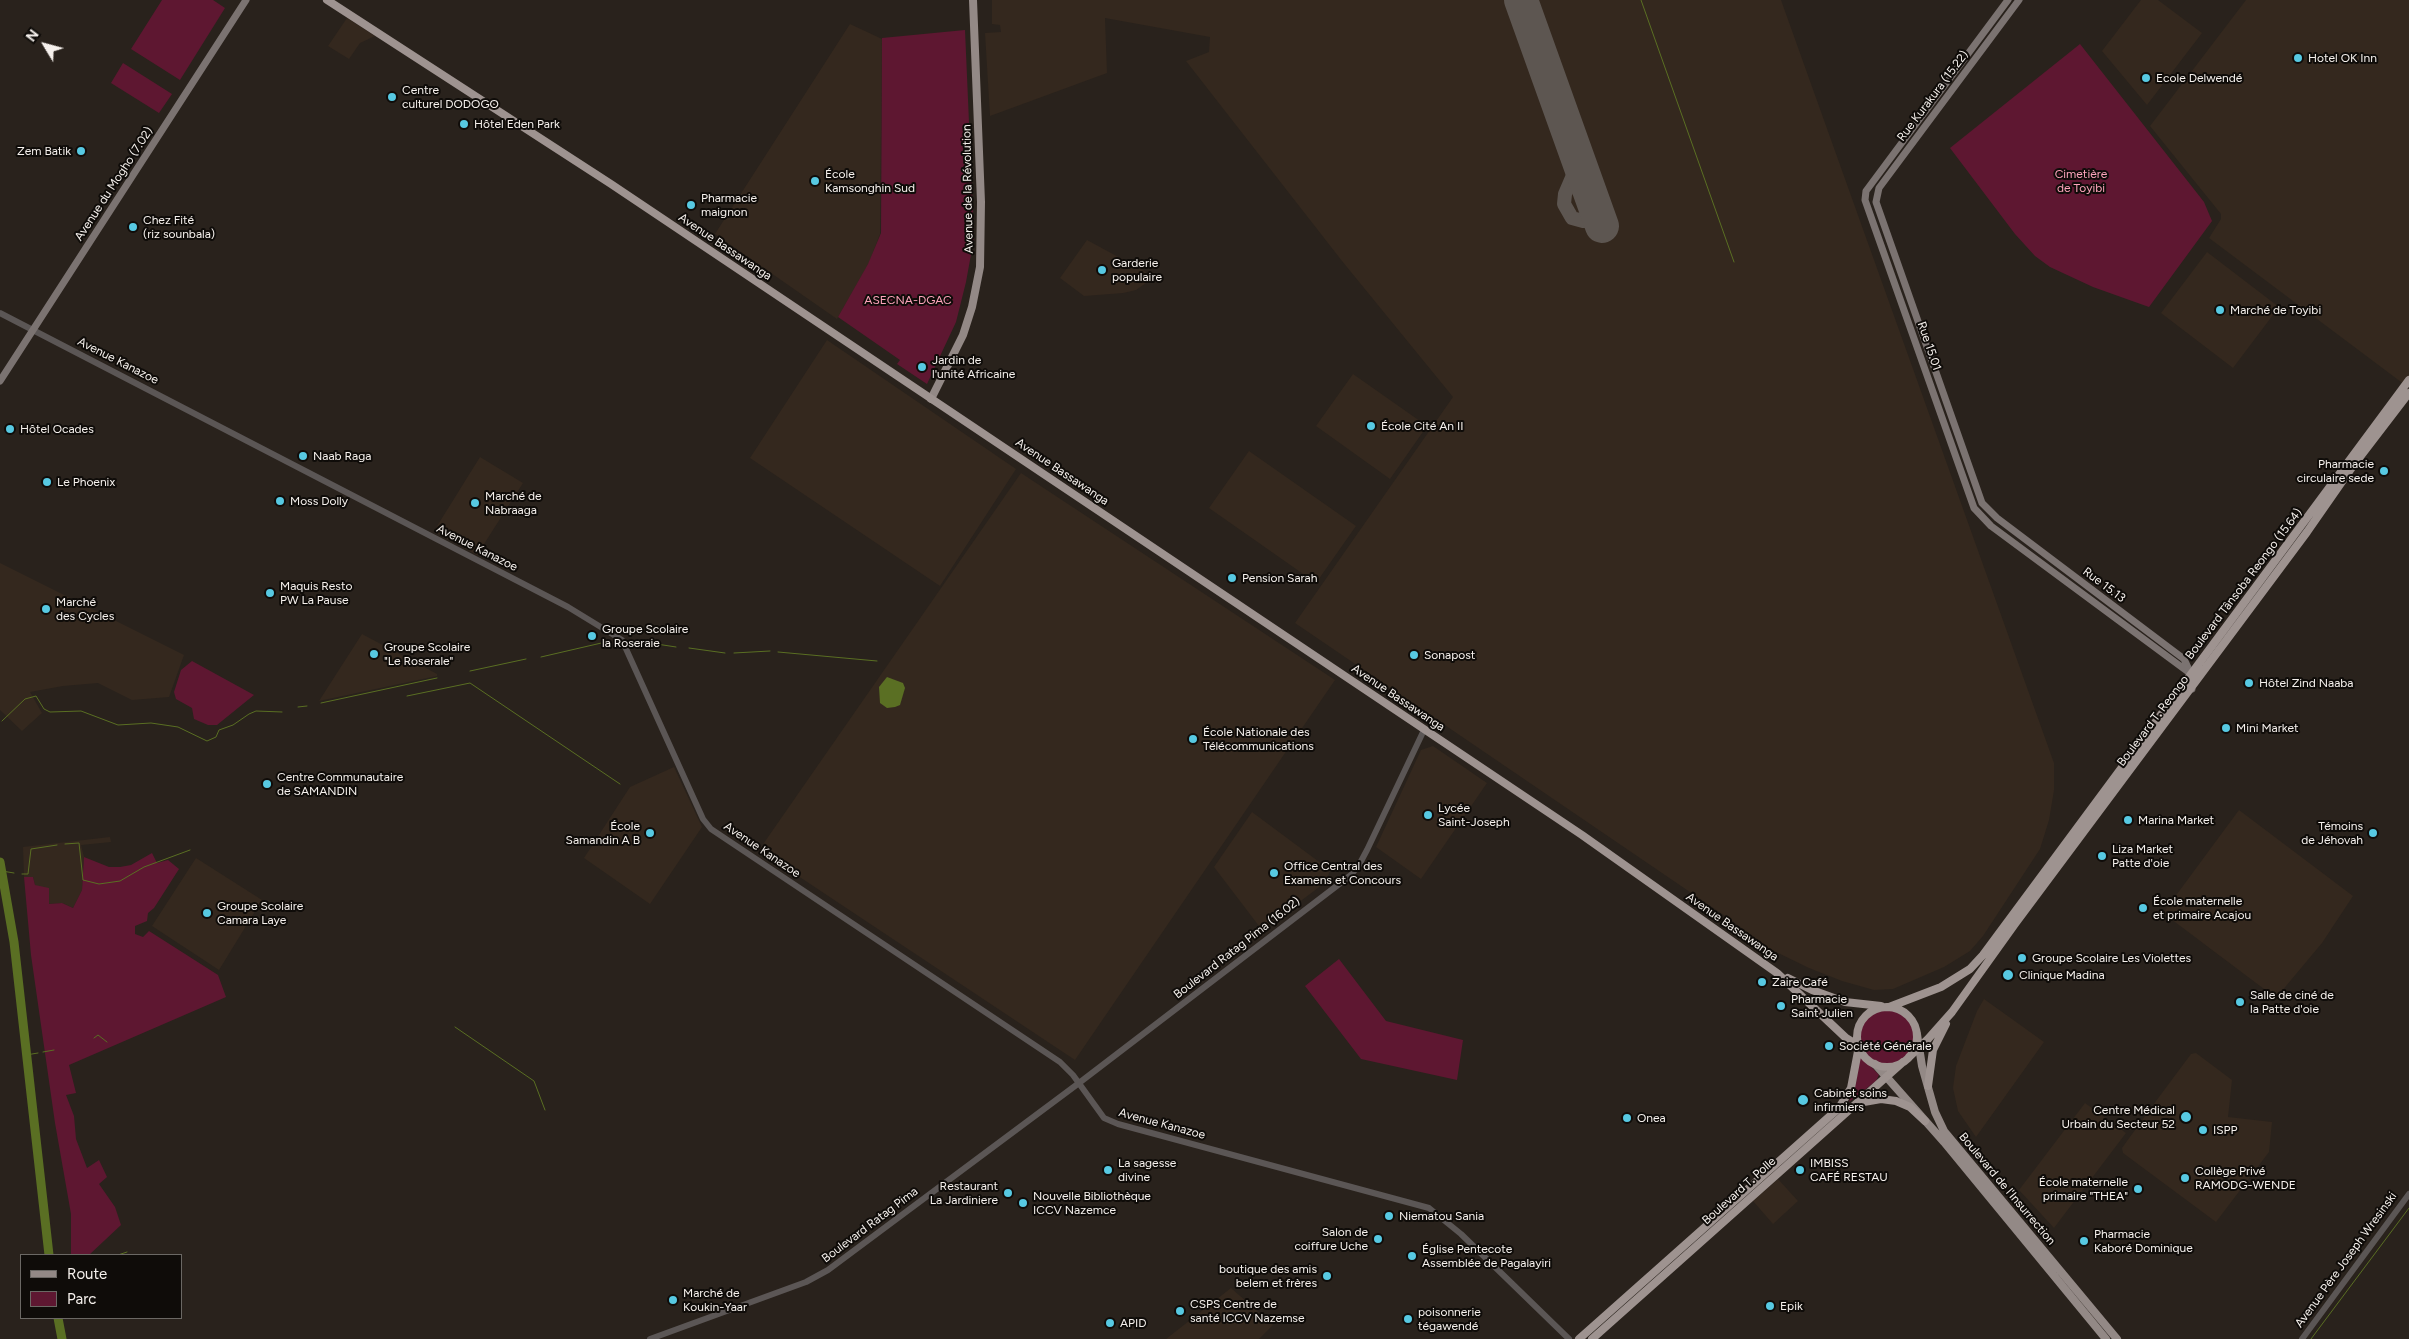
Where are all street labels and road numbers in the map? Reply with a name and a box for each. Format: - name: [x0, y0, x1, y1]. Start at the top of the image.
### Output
- street label: Rue Kurakura (15.22): [1894, 48, 1972, 144]
- street label: Avenue du Mogho (7.02): [72, 124, 156, 244]
- street label: Avenue de la Révolution: [960, 124, 976, 254]
- street label: Avenue Bassawanga: [676, 210, 774, 284]
- street label: Rue 15.01: [1914, 320, 1944, 372]
- street label: Avenue Kanazoe: [75, 334, 161, 388]
- street label: Avenue Bassawanga: [1013, 435, 1111, 509]
- street label: Boulevard Tânsoba Reongo (15.64): [2182, 506, 2306, 662]
- street label: Avenue Kanazoe: [434, 521, 520, 575]
- street label: Rue 15.13: [2080, 564, 2128, 606]
- street label: Avenue Bassawanga: [1349, 661, 1447, 735]
- street label: Boulevard T. Reongo: [2114, 673, 2192, 769]
- street label: Avenue Kanazoe: [721, 819, 803, 881]
- street label: Avenue Bassawanga: [1683, 890, 1781, 964]
- street label: Boulevard Ratag Pima (16.02): [1171, 894, 1303, 1002]
- street label: Avenue Kanazoe: [1117, 1106, 1207, 1142]
- street label: Boulevard de l'Insurrection: [1956, 1130, 2058, 1248]
- street label: Boulevard T. Polle: [1699, 1154, 1779, 1228]
- street label: Boulevard Ratag Pima: [819, 1184, 921, 1266]
- street label: Avenue Père Joseph Wresinski: [2292, 1189, 2400, 1331]

